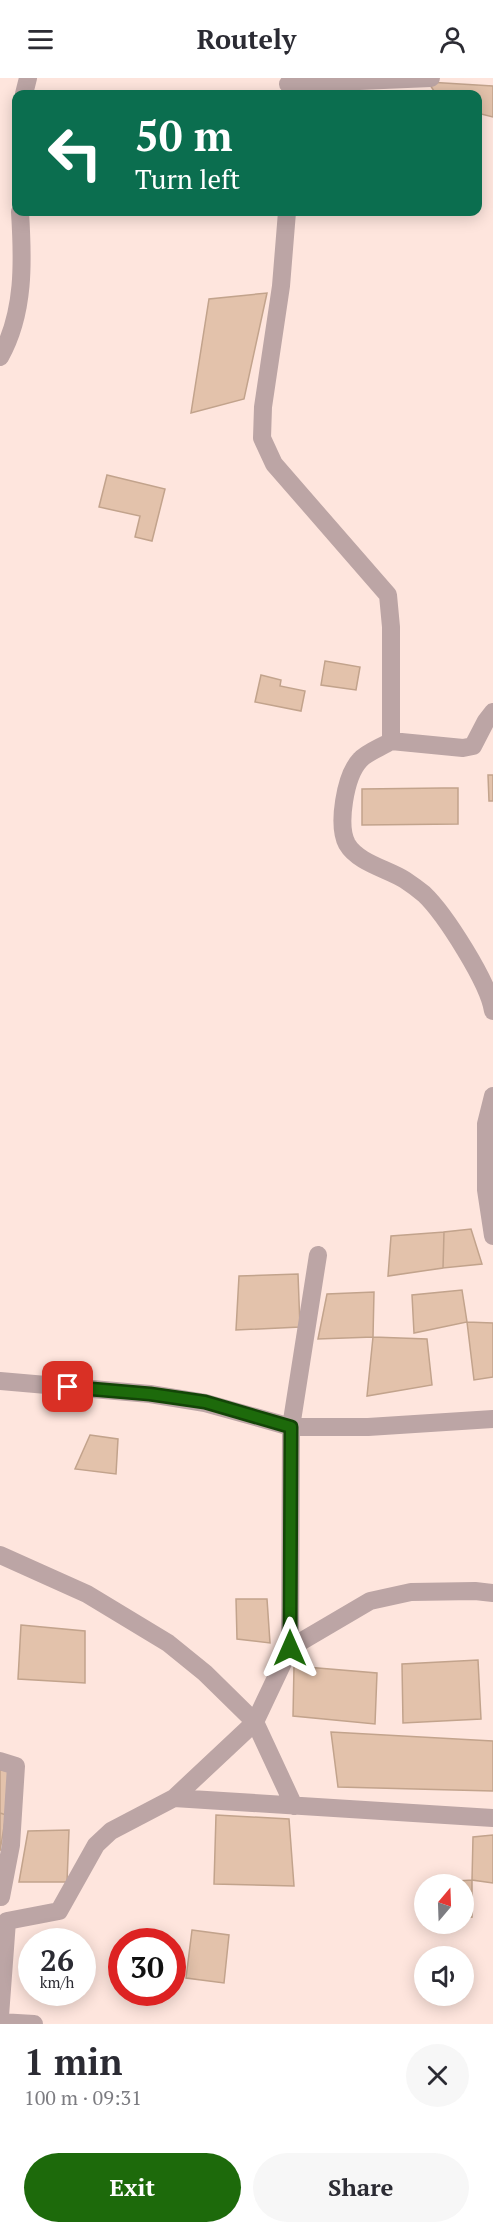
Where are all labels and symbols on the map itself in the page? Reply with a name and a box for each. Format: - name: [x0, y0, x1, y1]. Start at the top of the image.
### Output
- pin: [42, 1361, 93, 1412]
- position arrow: [258, 1616, 322, 1680]
- north arrow: [414, 1874, 474, 1934]
- speed limit sign: 30: [108, 1928, 186, 2006]

